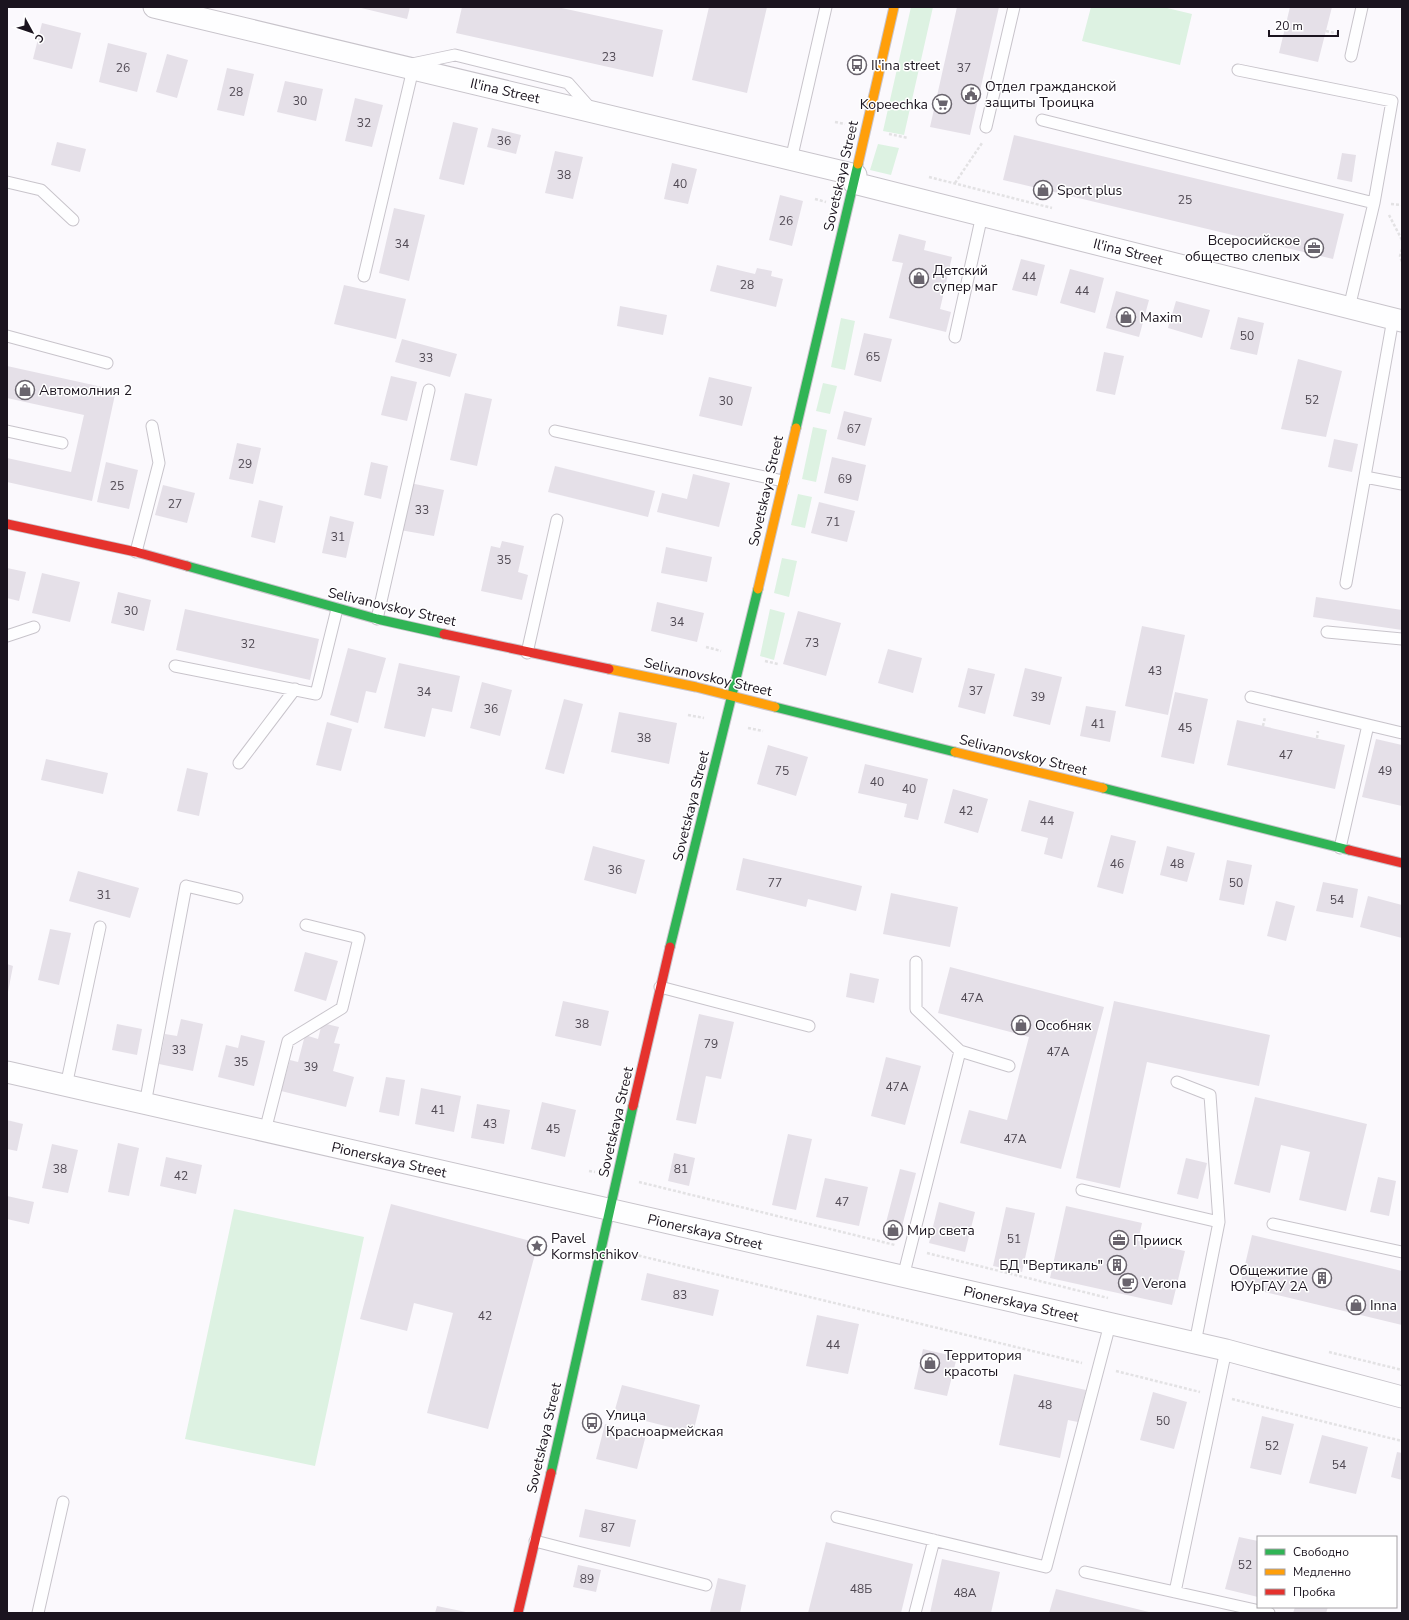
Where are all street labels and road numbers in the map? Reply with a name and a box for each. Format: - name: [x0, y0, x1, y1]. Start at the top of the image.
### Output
- street label: Il'ina Street: [468, 74, 542, 108]
- street label: Sovetskaya Street: [819, 119, 863, 233]
- street label: Il'ina Street: [1091, 234, 1165, 270]
- street label: Sovetskaya Street: [744, 434, 788, 548]
- street label: Selivanovskoy Street: [326, 583, 458, 631]
- street label: Selivanovskoy Street: [642, 653, 774, 701]
- street label: Selivanovskoy Street: [957, 730, 1089, 780]
- street label: Sovetskaya Street: [668, 749, 714, 863]
- street label: Sovetskaya Street: [594, 1065, 638, 1179]
- street label: Pionerskaya Street: [330, 1138, 448, 1182]
- street label: Pionerskaya Street: [646, 1210, 764, 1254]
- street label: Pionerskaya Street: [962, 1282, 1080, 1326]
- street label: Sovetskaya Street: [522, 1381, 566, 1495]

